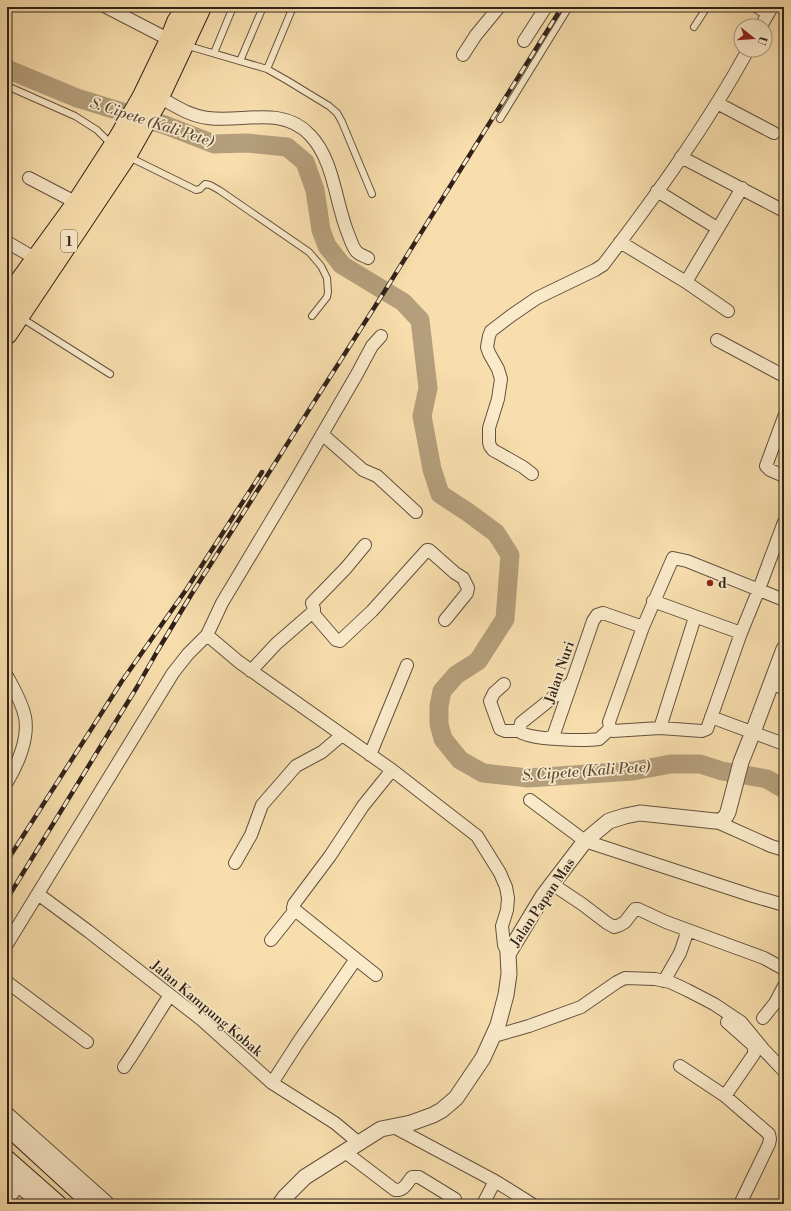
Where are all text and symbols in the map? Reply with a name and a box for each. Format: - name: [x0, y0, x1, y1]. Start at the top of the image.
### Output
- north arrow: [733, 18, 773, 58]
- text: U: [754, 35, 770, 47]
- water label: S. Cipete (Kali Pete): [88, 94, 216, 151]
- road number: 1: [61, 230, 77, 252]
- place label: d: [718, 575, 727, 593]
- marker: d: [705, 578, 715, 588]
- street label: Jalan Nuri: [541, 638, 579, 707]
- water label: S. Cipete (Kali Pete): [521, 758, 651, 785]
- street label: Jalan Papan Mas: [506, 855, 579, 951]
- street label: Jalan Kampung Kobak: [146, 956, 266, 1061]

